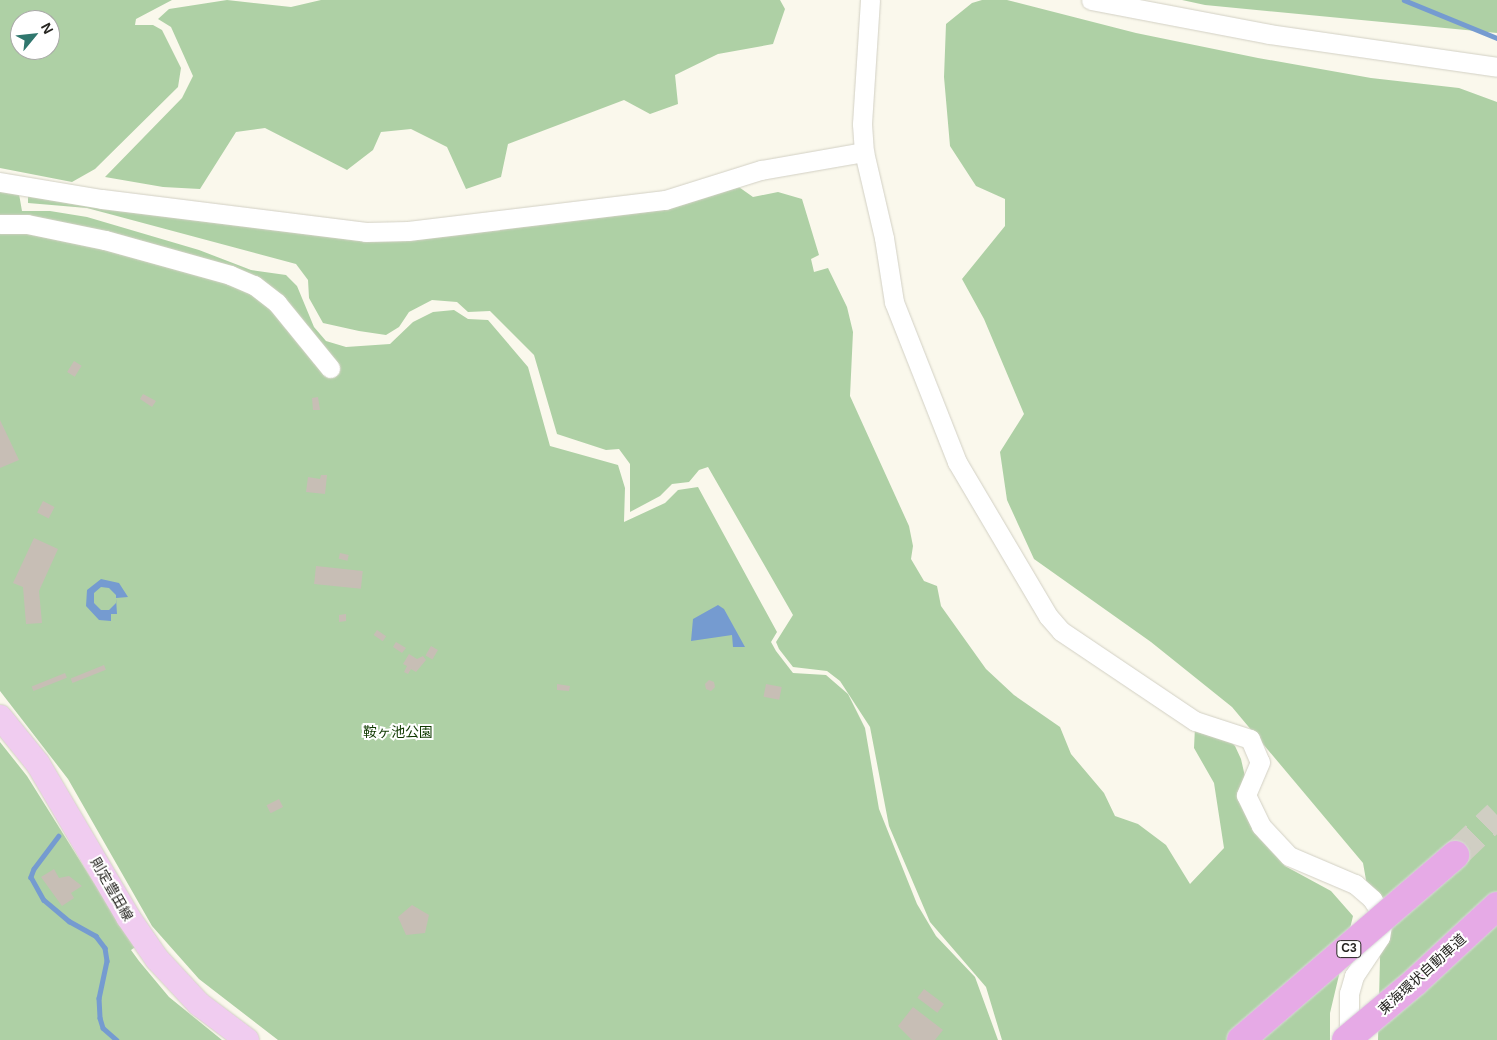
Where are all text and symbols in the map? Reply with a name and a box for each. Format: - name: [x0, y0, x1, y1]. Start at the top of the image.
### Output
- north arrow: [10, 10, 60, 60]
- text: N: [38, 20, 57, 37]
- park label: 鞍ヶ池公園: [363, 724, 433, 740]
- street label: 則定豊田線: [87, 854, 137, 924]
- street label: 東海環状自動車道: [1375, 930, 1469, 1018]
- road number: C3: [1335, 940, 1363, 959]

